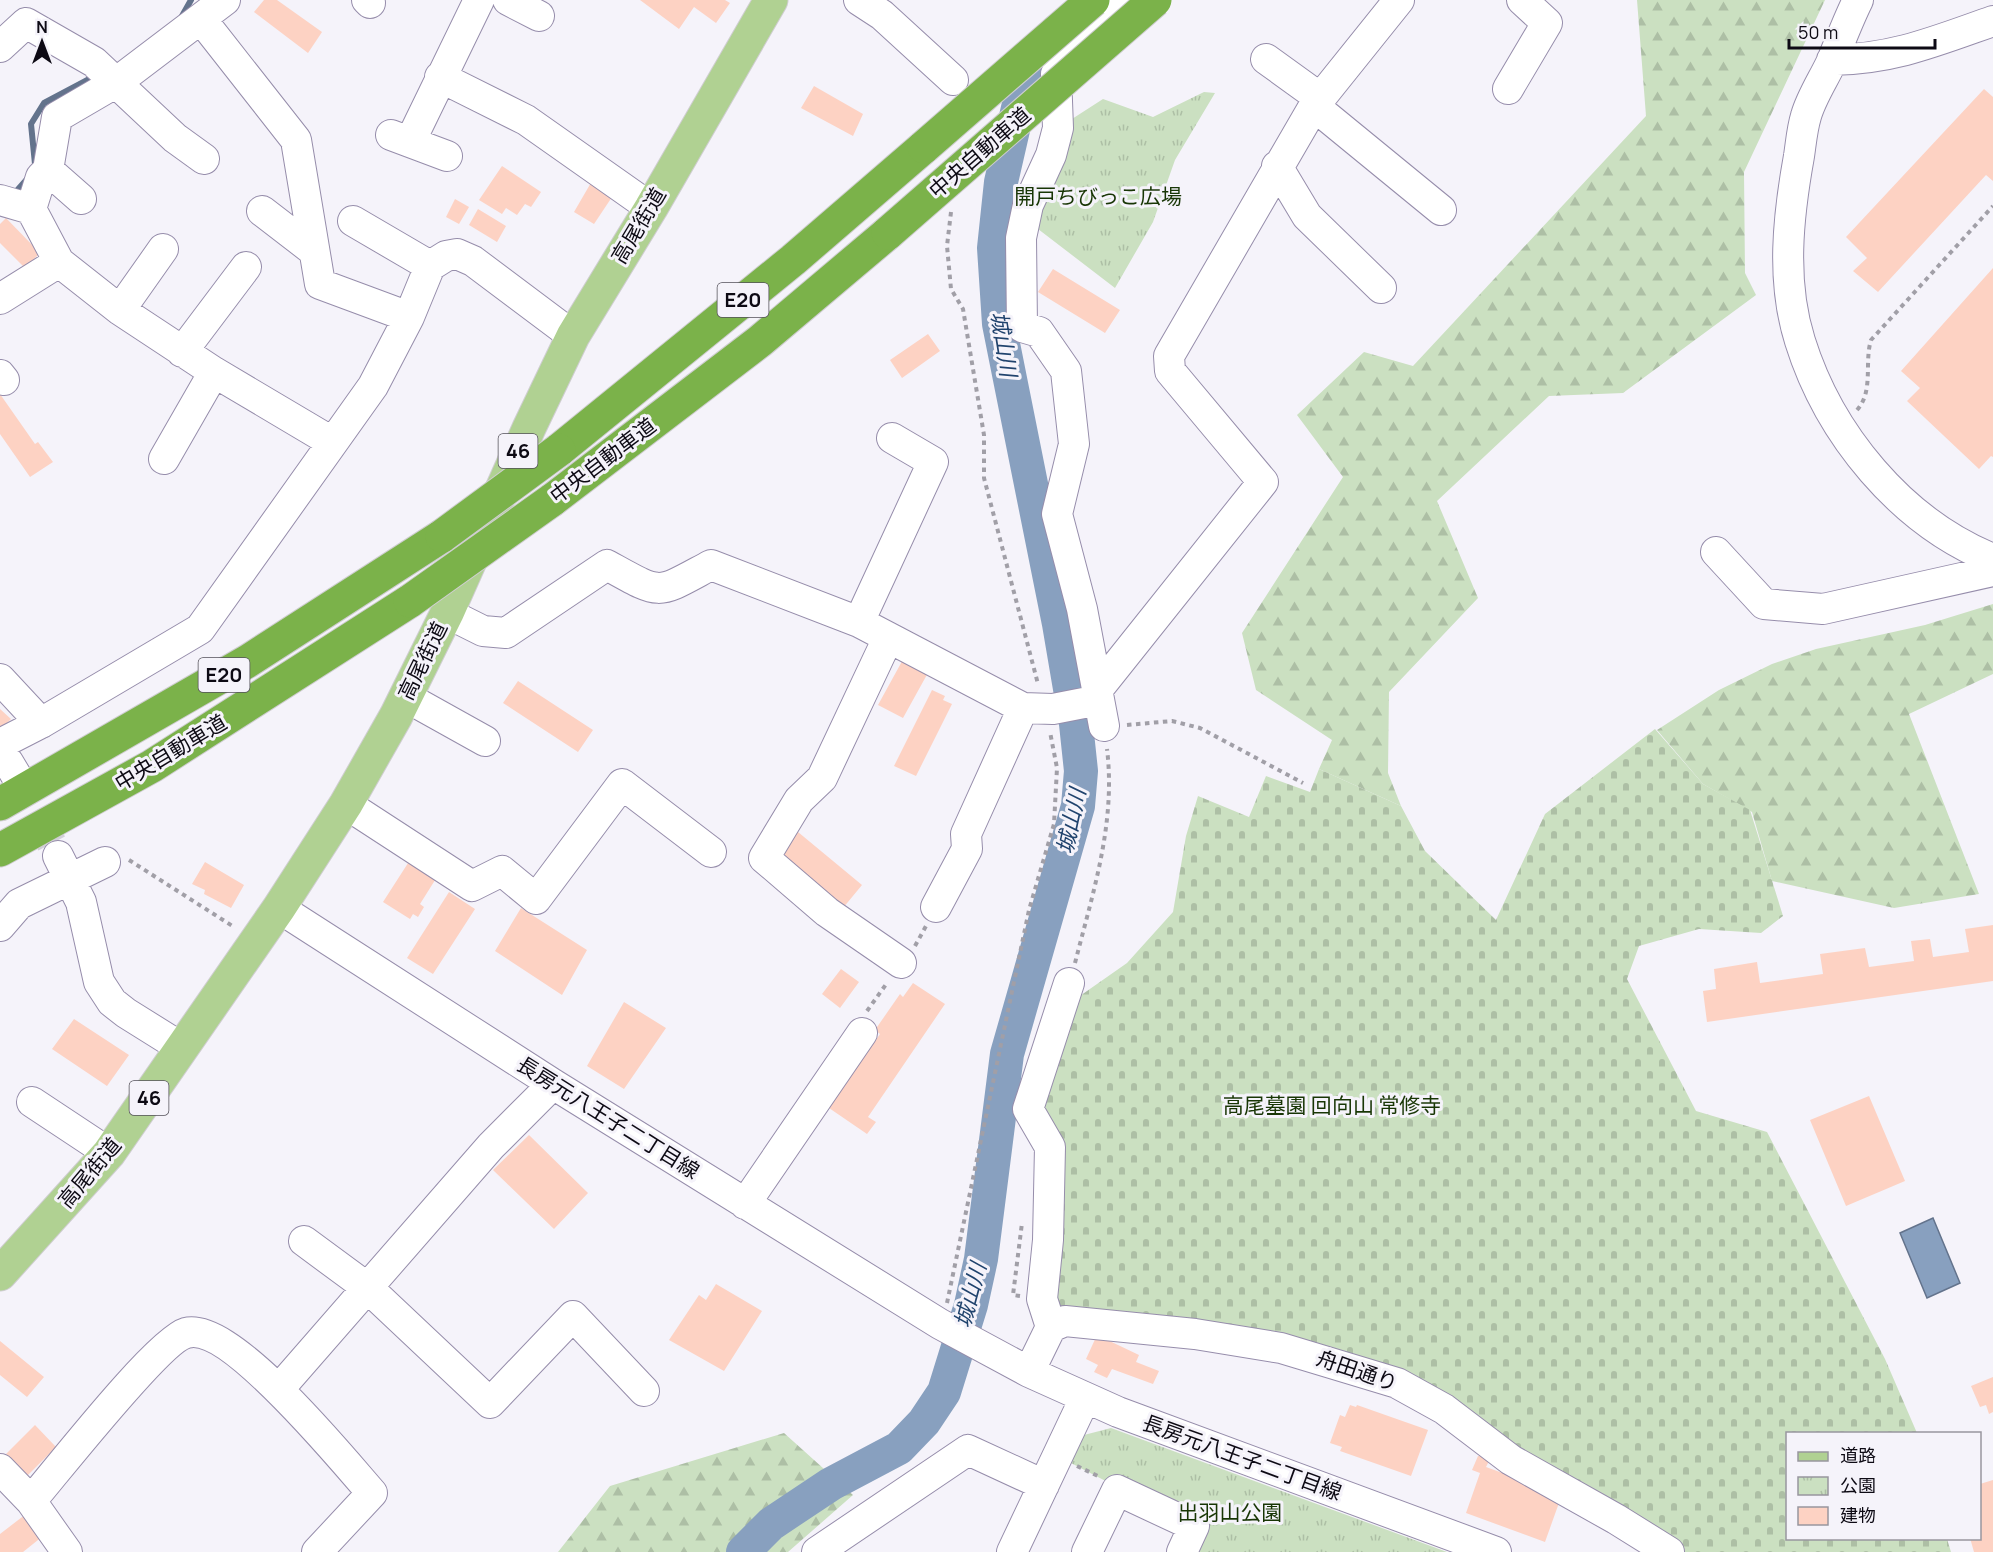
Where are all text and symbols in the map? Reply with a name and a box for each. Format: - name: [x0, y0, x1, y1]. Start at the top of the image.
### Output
- north arrow: [12, 12, 72, 72]
- scale bar: [1789, 12, 1934, 50]
- text: N: [36, 16, 48, 38]
- text: 50 m: [1798, 20, 1838, 44]
- street label: 中央自動車道: [923, 100, 1036, 204]
- street label: 高尾街道: [605, 182, 672, 269]
- park label: 開戸ちびっこ広場: [1014, 182, 1182, 210]
- road number: E20: [718, 283, 768, 317]
- water label: 城山川: [984, 309, 1024, 381]
- street label: 中央自動車道: [544, 411, 661, 509]
- road number: 46: [498, 434, 538, 468]
- street label: 高尾街道: [391, 617, 453, 704]
- road number: E20: [198, 658, 250, 692]
- street label: 中央自動車道: [109, 708, 232, 797]
- water label: 城山川: [1049, 784, 1093, 856]
- street label: 長房元八王子二丁目線: [512, 1050, 705, 1185]
- road number: 46: [130, 1081, 168, 1115]
- park label: 高尾墓園 回向山 常修寺: [1223, 1091, 1441, 1119]
- street label: 高尾街道: [52, 1131, 127, 1214]
- water label: 城山川: [947, 1257, 994, 1331]
- street label: 舟田通り: [1313, 1343, 1402, 1397]
- street label: 長房元八王子二丁目線: [1139, 1408, 1346, 1506]
- legend: [1786, 1432, 1981, 1540]
- text: 道路: [1840, 1443, 1876, 1467]
- text: 公園: [1840, 1473, 1876, 1497]
- park label: 出羽山公園: [1178, 1498, 1283, 1526]
- text: 建物: [1840, 1503, 1876, 1527]

